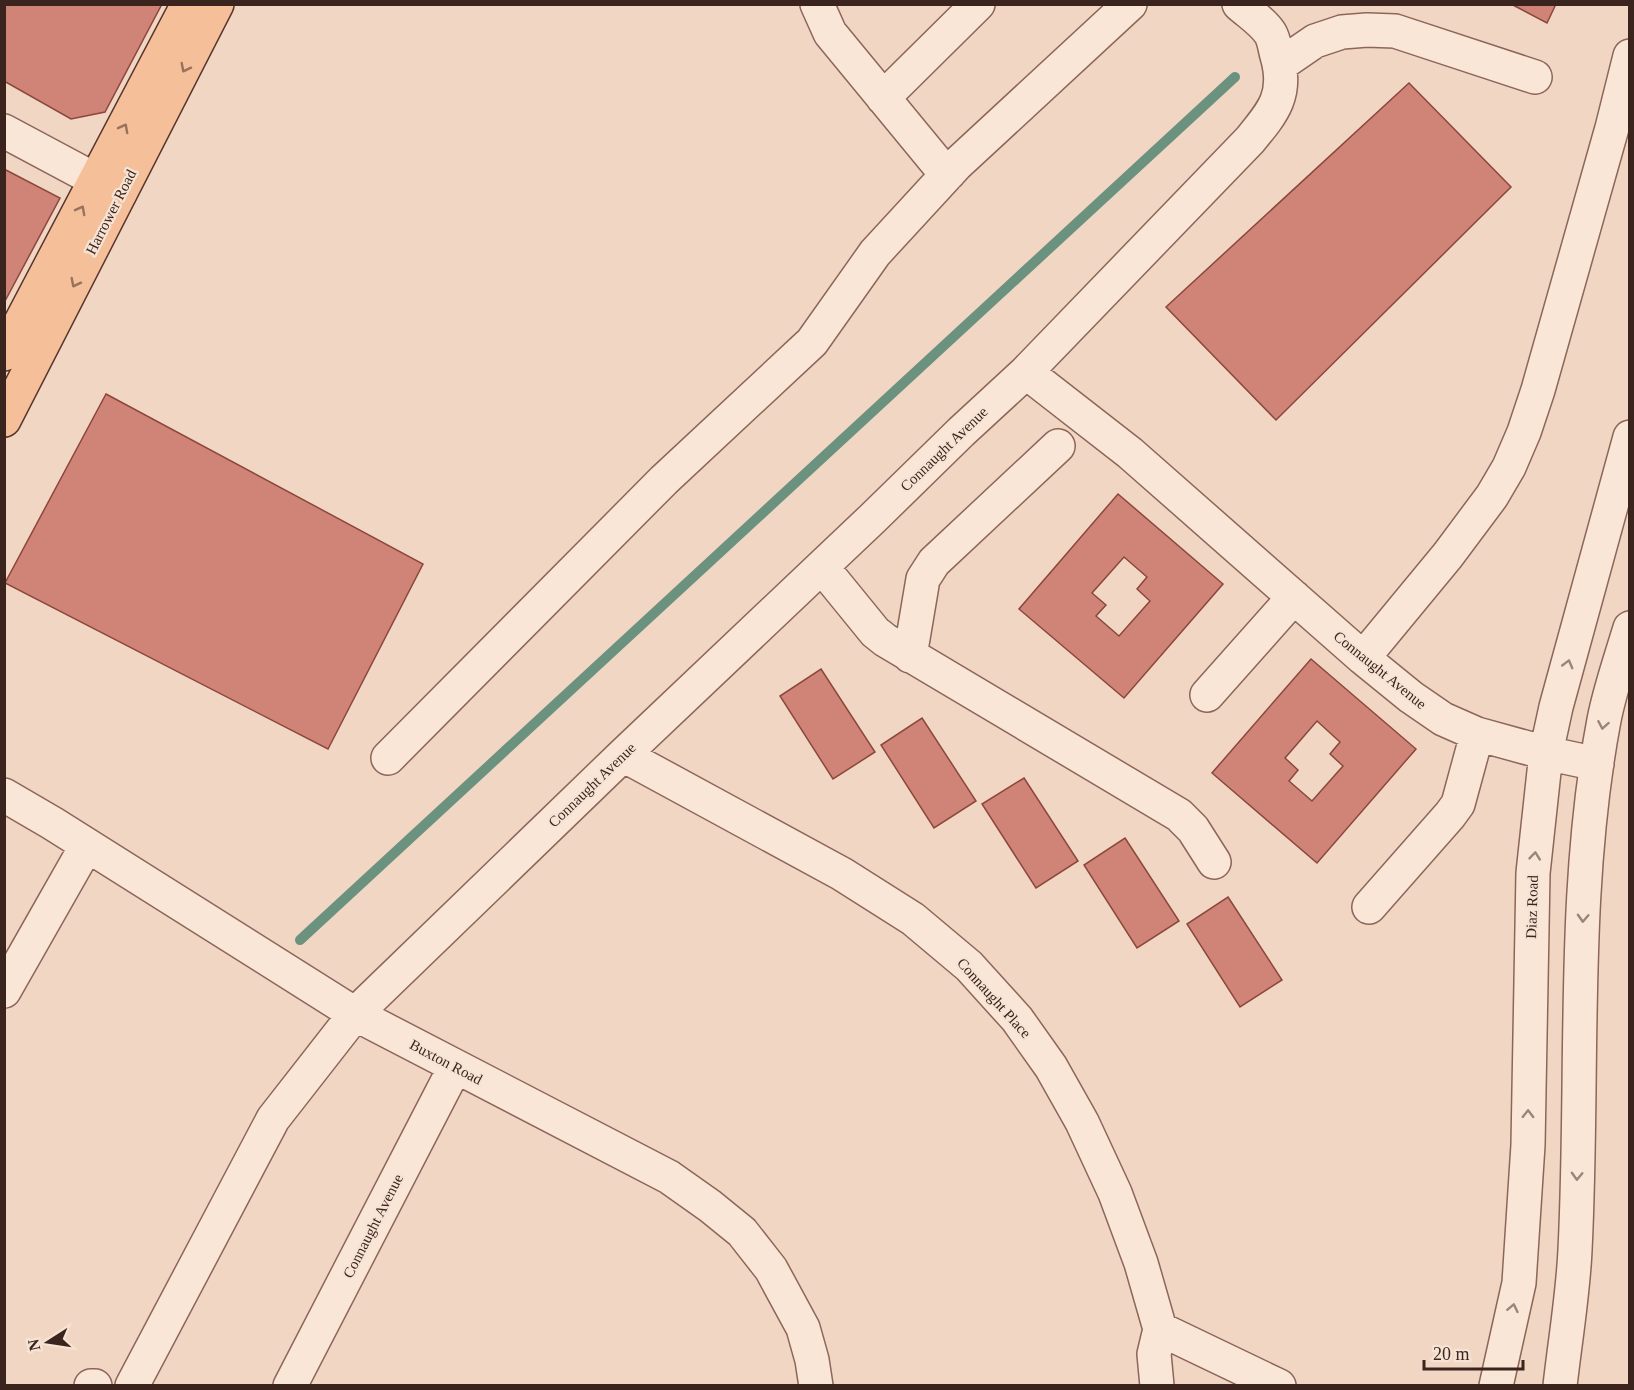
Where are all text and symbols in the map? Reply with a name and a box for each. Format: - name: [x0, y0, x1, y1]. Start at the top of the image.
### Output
- one-way arrow: [180, 61, 192, 72]
- one-way arrow: [117, 124, 128, 134]
- street label: Harrower Road: [83, 167, 139, 257]
- one-way arrow: [74, 205, 85, 216]
- one-way arrow: [70, 276, 82, 287]
- street label: Connaught Avenue: [897, 403, 991, 494]
- street label: Connaught Avenue: [1331, 628, 1430, 712]
- one-way arrow: [1560, 659, 1573, 669]
- one-way arrow: [1597, 719, 1610, 729]
- street label: Connaught Avenue: [545, 739, 639, 830]
- one-way arrow: [1528, 851, 1541, 860]
- street label: Diaz Road: [1523, 874, 1541, 939]
- one-way arrow: [1576, 914, 1589, 923]
- street label: Connaught Place: [954, 955, 1034, 1042]
- street label: Buxton Road: [407, 1036, 485, 1088]
- one-way arrow: [1522, 1109, 1535, 1118]
- street label: Connaught Avenue: [340, 1171, 406, 1281]
- one-way arrow: [1571, 1172, 1584, 1181]
- one-way arrow: [1506, 1303, 1519, 1313]
- north arrow: [18, 1312, 78, 1372]
- scale bar: [1424, 1333, 1523, 1371]
- text: N: [24, 1337, 43, 1352]
- text: 20 m: [1433, 1344, 1470, 1364]

